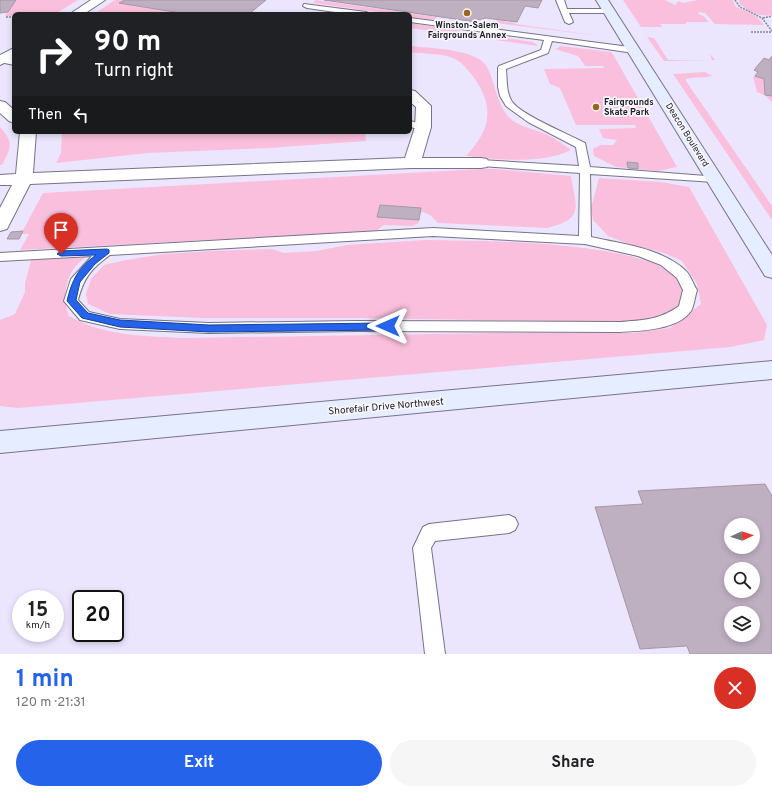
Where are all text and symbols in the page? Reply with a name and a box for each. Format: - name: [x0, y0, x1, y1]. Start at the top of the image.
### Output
- marker: Winston-Salem Fairgrounds Annex: [462, 8, 472, 18]
- place label: Winston-Salem Fairgrounds Annex: [428, 20, 506, 41]
- text: 90 m: [94, 25, 161, 61]
- icon: right: [28, 28, 80, 80]
- text: Turn right: [94, 60, 174, 83]
- place label: Fairgrounds Skate Park: [604, 97, 654, 118]
- street label: Deacon Boulevard: [663, 101, 711, 169]
- marker: Fairgrounds Skate Park: [591, 102, 601, 112]
- icon: left: [70, 104, 92, 126]
- text: Then: [28, 106, 62, 125]
- pin: [44, 213, 78, 254]
- icon: arrive: [50, 219, 72, 241]
- position arrow: [367, 305, 409, 347]
- street label: Shorefair Drive Northwest: [328, 395, 445, 419]
- north arrow: [724, 518, 760, 554]
- map controls: [724, 518, 760, 642]
- button: search: [724, 562, 760, 598]
- speed limit sign: 20: [72, 590, 124, 642]
- text: 15: [28, 598, 48, 624]
- button: layers: [724, 606, 760, 642]
- text: km/h: [26, 619, 50, 632]
- text: 1 min: [16, 665, 74, 695]
- button: close: [714, 667, 756, 709]
- text: 120 m · 21:31: [16, 695, 86, 711]
- button: Exit: [16, 740, 382, 786]
- button: Share: [390, 740, 756, 786]

